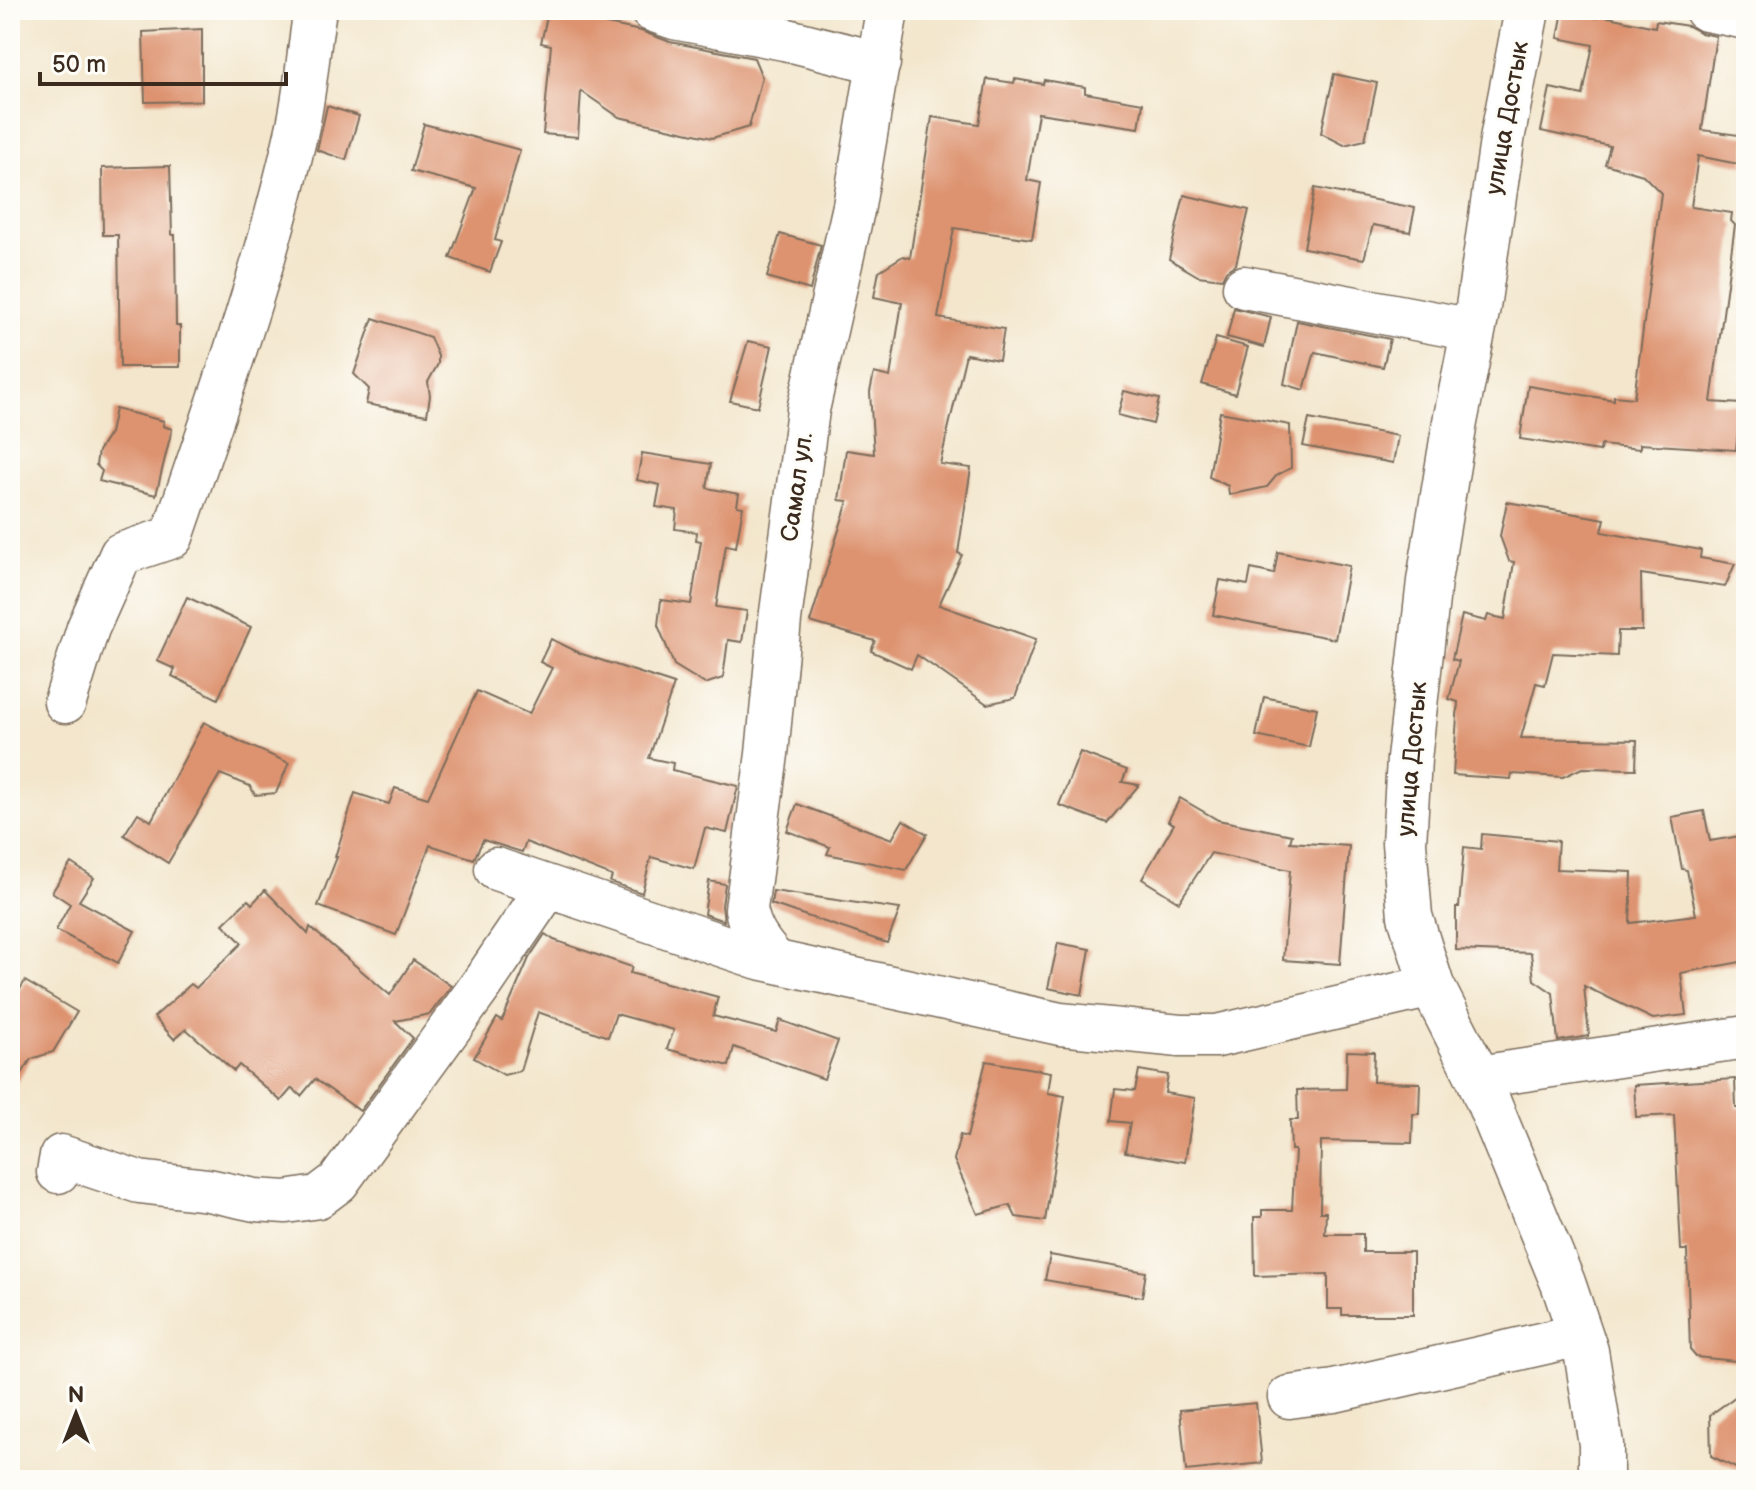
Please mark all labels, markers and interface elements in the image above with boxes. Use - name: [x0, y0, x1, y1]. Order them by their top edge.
- scale bar: [40, 36, 286, 86]
- street label: улица Достык: [1479, 39, 1535, 197]
- text: 50 m: [52, 50, 106, 79]
- street label: Самал ул.: [775, 431, 819, 543]
- street label: улица Достык: [1391, 680, 1433, 838]
- north arrow: [36, 1374, 116, 1454]
- text: N: [68, 1382, 84, 1409]

